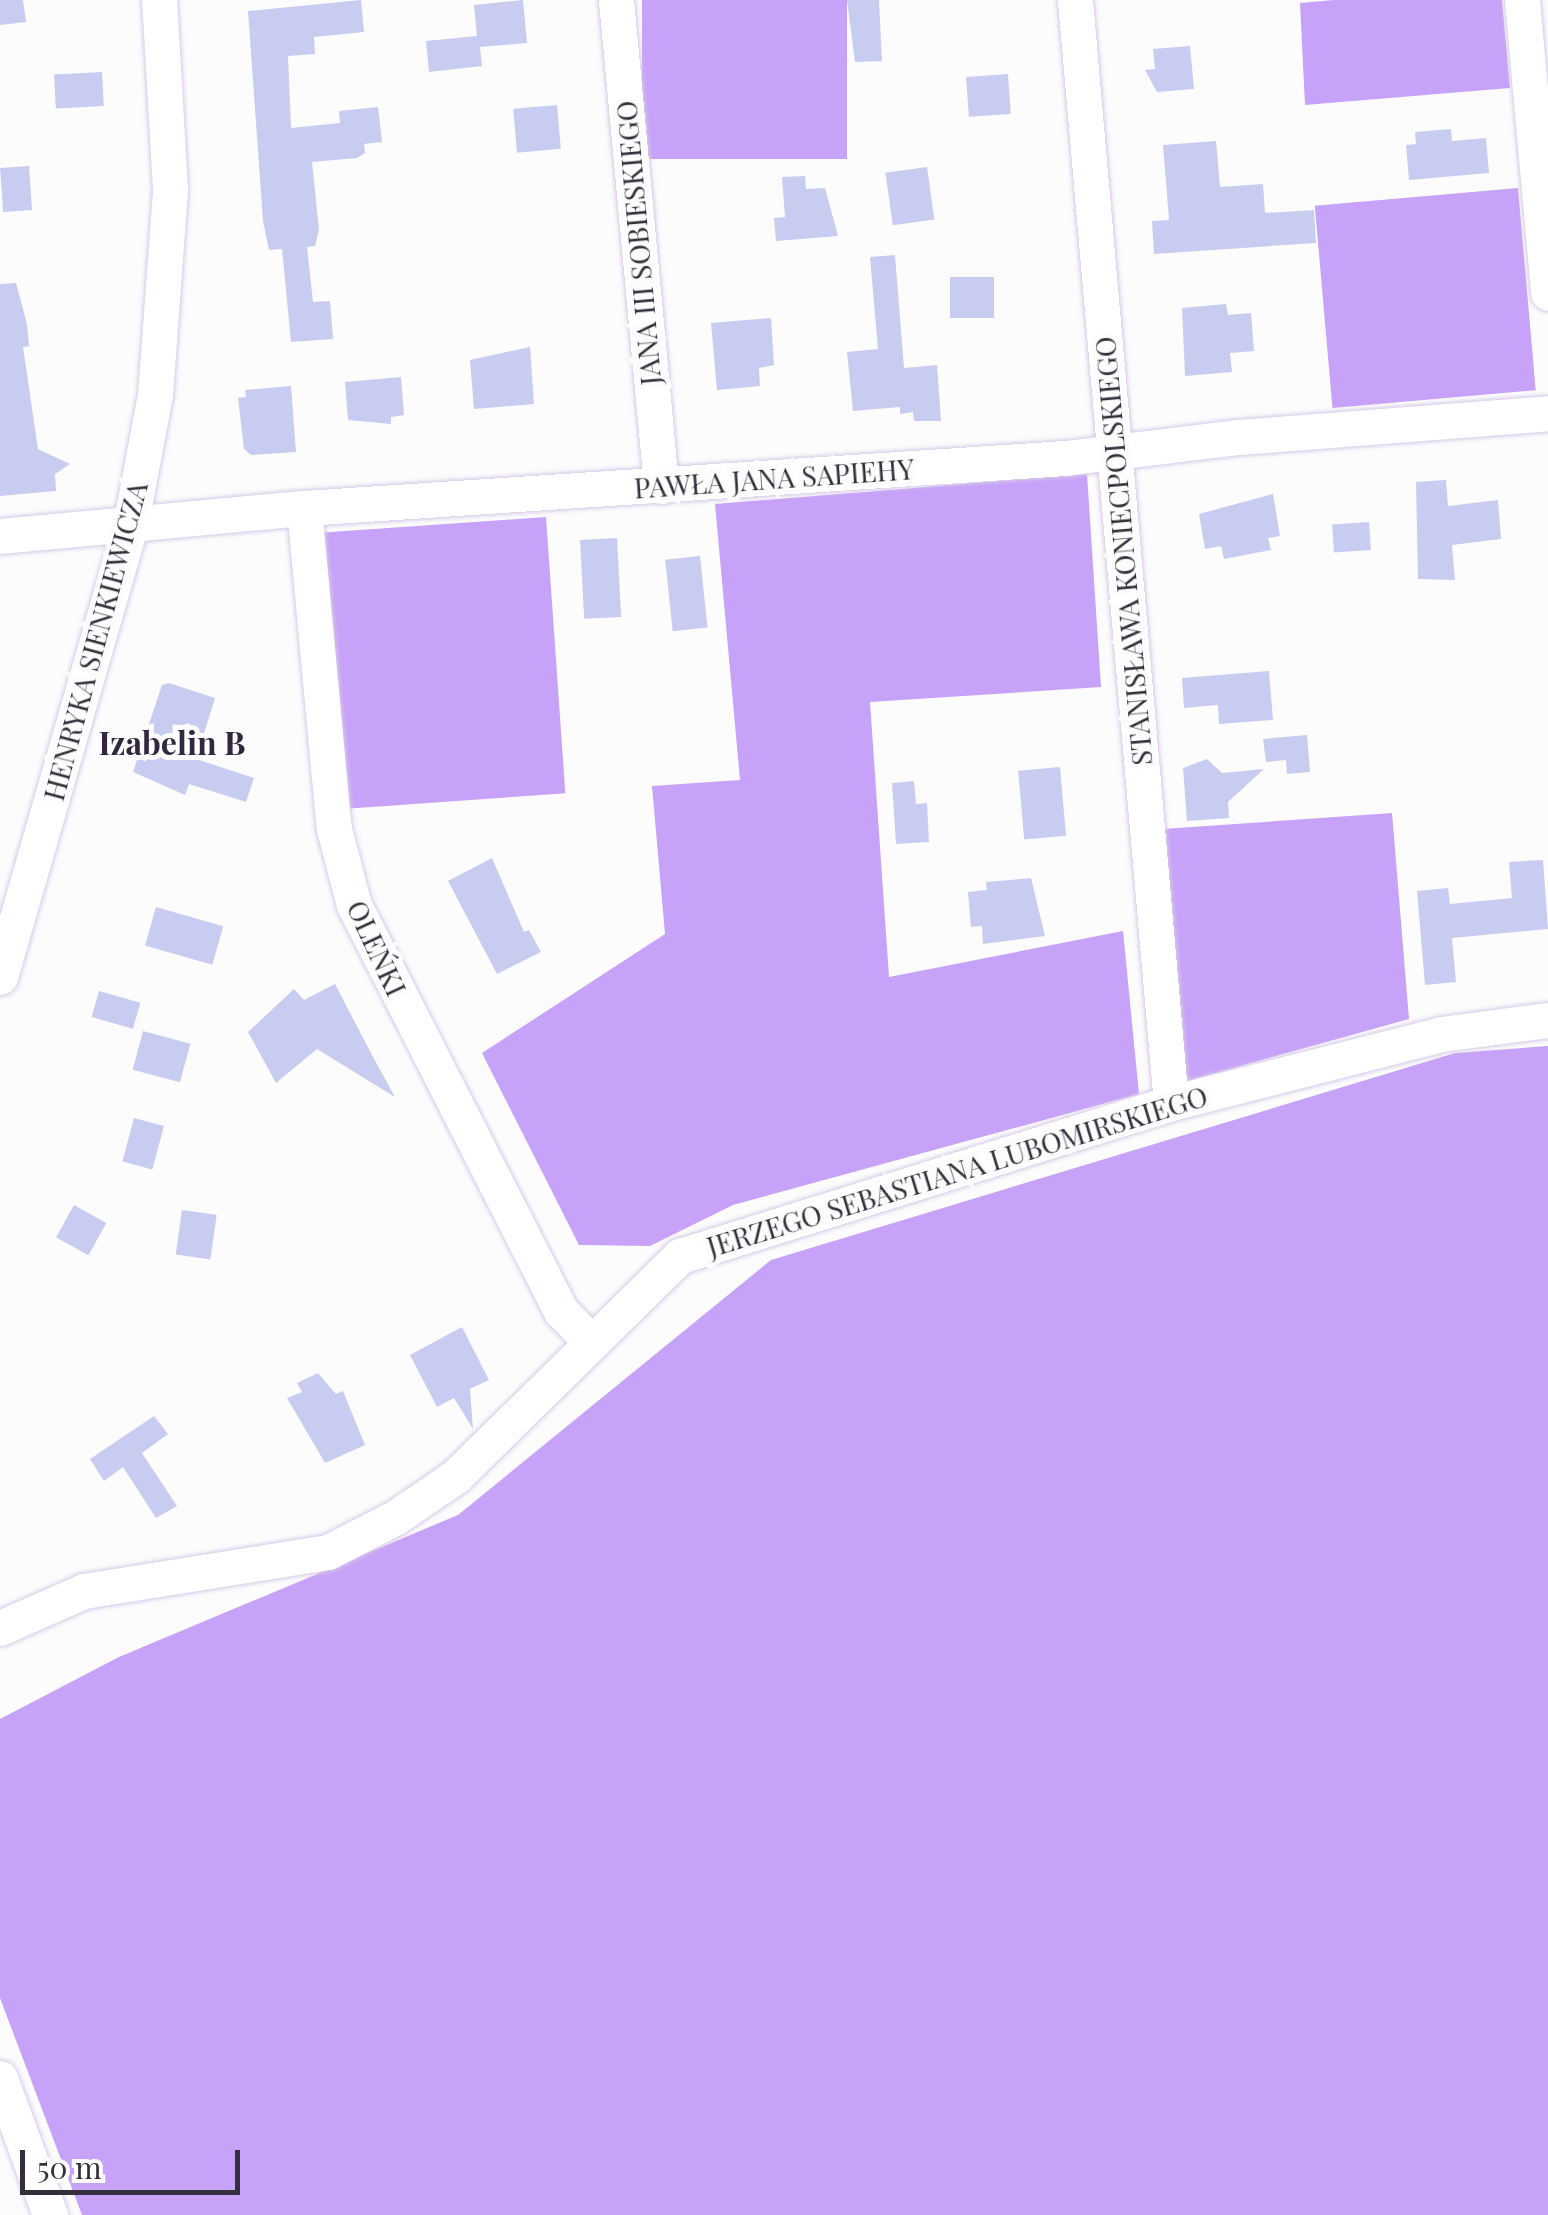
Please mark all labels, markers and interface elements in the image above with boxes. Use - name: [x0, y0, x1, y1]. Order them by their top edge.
- street label: JANA III SOBIESKIEGO: [609, 99, 667, 387]
- street label: STANISŁAWA KONIECPOLSKIEGO: [1088, 335, 1158, 767]
- street label: PAWŁA JANA SAPIEHY: [633, 451, 915, 505]
- street label: HENRYKA SIENKIEWICZA: [36, 478, 154, 804]
- district label: Izabelin B: [98, 723, 246, 761]
- street label: OLEŃKI: [340, 895, 414, 1001]
- street label: JERZEGO SEBASTIANA LUBOMIRSKIEGO: [703, 1079, 1211, 1263]
- scale bar: [25, 2130, 245, 2192]
- text: 50 m: [37, 2147, 102, 2187]

